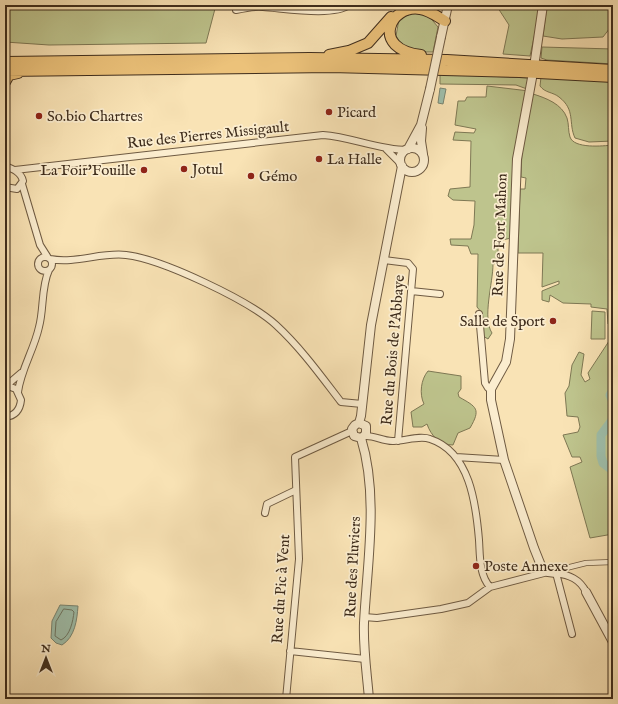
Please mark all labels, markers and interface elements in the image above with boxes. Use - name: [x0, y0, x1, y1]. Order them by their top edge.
- place label: Picard: [337, 103, 377, 122]
- place label: So.bio Chartres: [47, 107, 143, 126]
- marker: Picard: [324, 107, 334, 117]
- marker: So.bio Chartres: [34, 111, 44, 121]
- street label: Rue des Pierres Missigault: [126, 117, 290, 153]
- place label: La Halle: [327, 150, 382, 169]
- marker: La Halle: [314, 154, 324, 164]
- place label: Jotul: [190, 160, 224, 179]
- place label: La Foir'Fouille: [40, 161, 136, 180]
- marker: Jotul: [179, 164, 189, 174]
- marker: La Foir'Fouille: [139, 165, 149, 175]
- place label: Gémo: [259, 167, 297, 186]
- marker: Gémo: [246, 171, 256, 181]
- street label: Rue de Fort Mahon: [488, 173, 512, 297]
- street label: Rue du Bois de l'Abbaye: [377, 274, 409, 426]
- place label: Salle de Sport: [460, 312, 545, 331]
- marker: Salle de Sport: [548, 316, 558, 326]
- street label: Rue des Pluviers: [341, 516, 365, 618]
- street label: Rue du Pic à Vent: [268, 534, 294, 644]
- place label: Poste Annexe: [484, 557, 568, 576]
- marker: Poste Annexe: [471, 561, 481, 571]
- north arrow: [26, 638, 66, 678]
- text: N: [40, 642, 51, 656]

